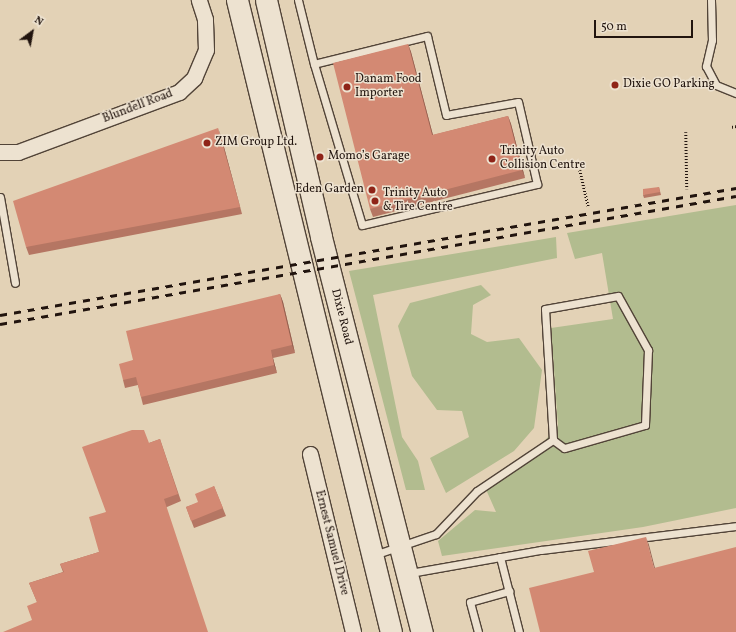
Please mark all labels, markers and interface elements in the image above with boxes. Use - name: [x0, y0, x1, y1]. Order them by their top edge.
- north arrow: [12, 12, 52, 52]
- scale bar: [596, 12, 695, 38]
- text: N: [31, 13, 46, 30]
- text: 50 m: [601, 19, 627, 35]
- place label: Danam Food Importer: [355, 73, 422, 101]
- place label: Dixie GO Parking: [623, 78, 715, 92]
- marker: Dixie GO Parking: [610, 80, 620, 90]
- marker: Danam Food Importer: [342, 82, 352, 92]
- street label: Blundell Road: [101, 87, 175, 127]
- place label: ZIM Group Ltd.: [215, 136, 297, 150]
- marker: ZIM Group Ltd.: [202, 138, 212, 148]
- place label: Trinity Auto Collision Centre: [500, 145, 585, 173]
- place label: Momo’s Garage: [328, 150, 410, 164]
- marker: Momo’s Garage: [315, 152, 325, 162]
- marker: Trinity Auto Collision Centre: [487, 154, 497, 164]
- place label: Eden Garden: [295, 183, 364, 197]
- marker: Eden Garden: [367, 185, 377, 195]
- place label: Trinity Auto & Tire Centre: [383, 187, 453, 215]
- marker: Trinity Auto & Tire Centre: [370, 196, 380, 206]
- street label: Dixie Road: [327, 287, 355, 347]
- street label: Ernest Samuel Drive: [311, 489, 351, 597]

